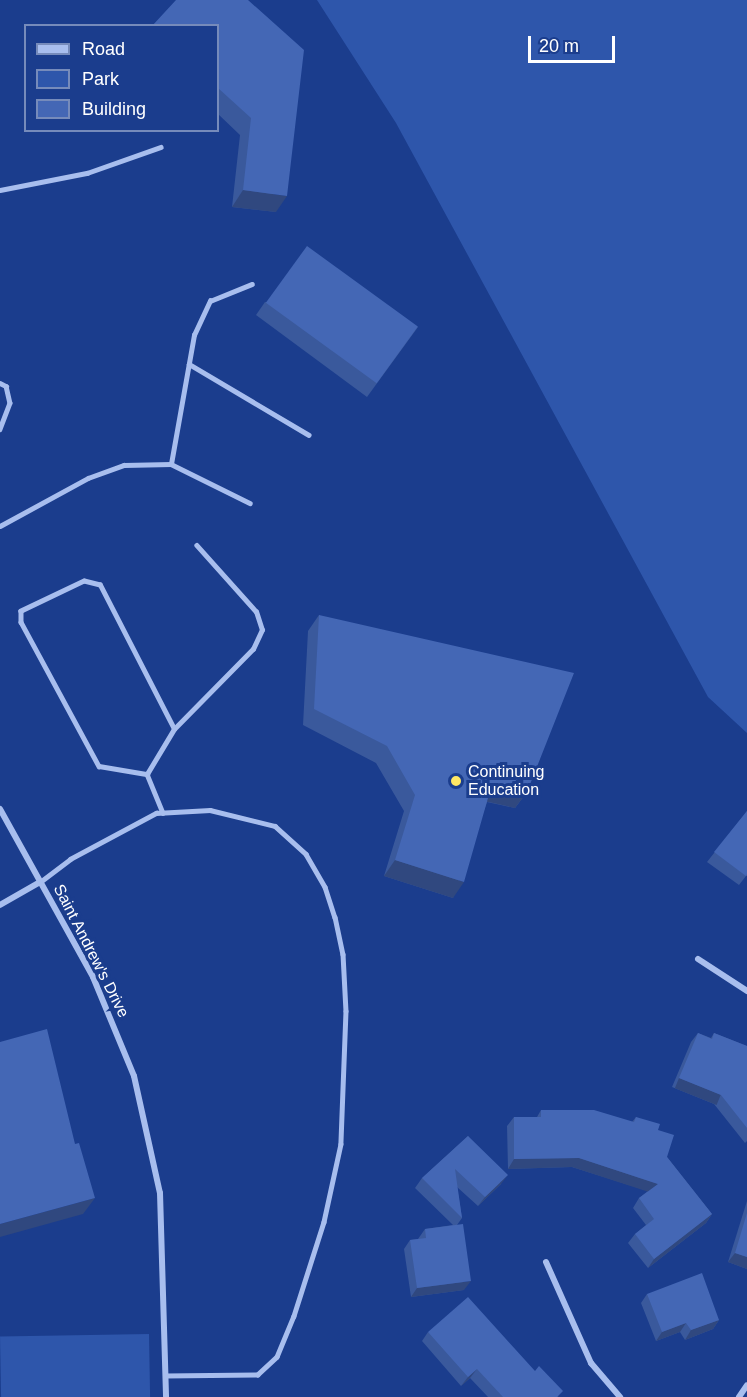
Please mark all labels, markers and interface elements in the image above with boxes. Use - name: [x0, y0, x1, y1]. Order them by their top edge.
- legend: [24, 24, 219, 132]
- scale bar: [531, 24, 618, 62]
- text: 20 m: [539, 36, 579, 56]
- text: Road: [82, 39, 125, 59]
- text: Park: [82, 69, 119, 89]
- text: Building: [82, 99, 146, 119]
- place label: Continuing Education: [468, 762, 544, 800]
- marker: Continuing Education: [449, 774, 463, 788]
- street label: Saint Andrew's Drive: [49, 881, 133, 1021]

